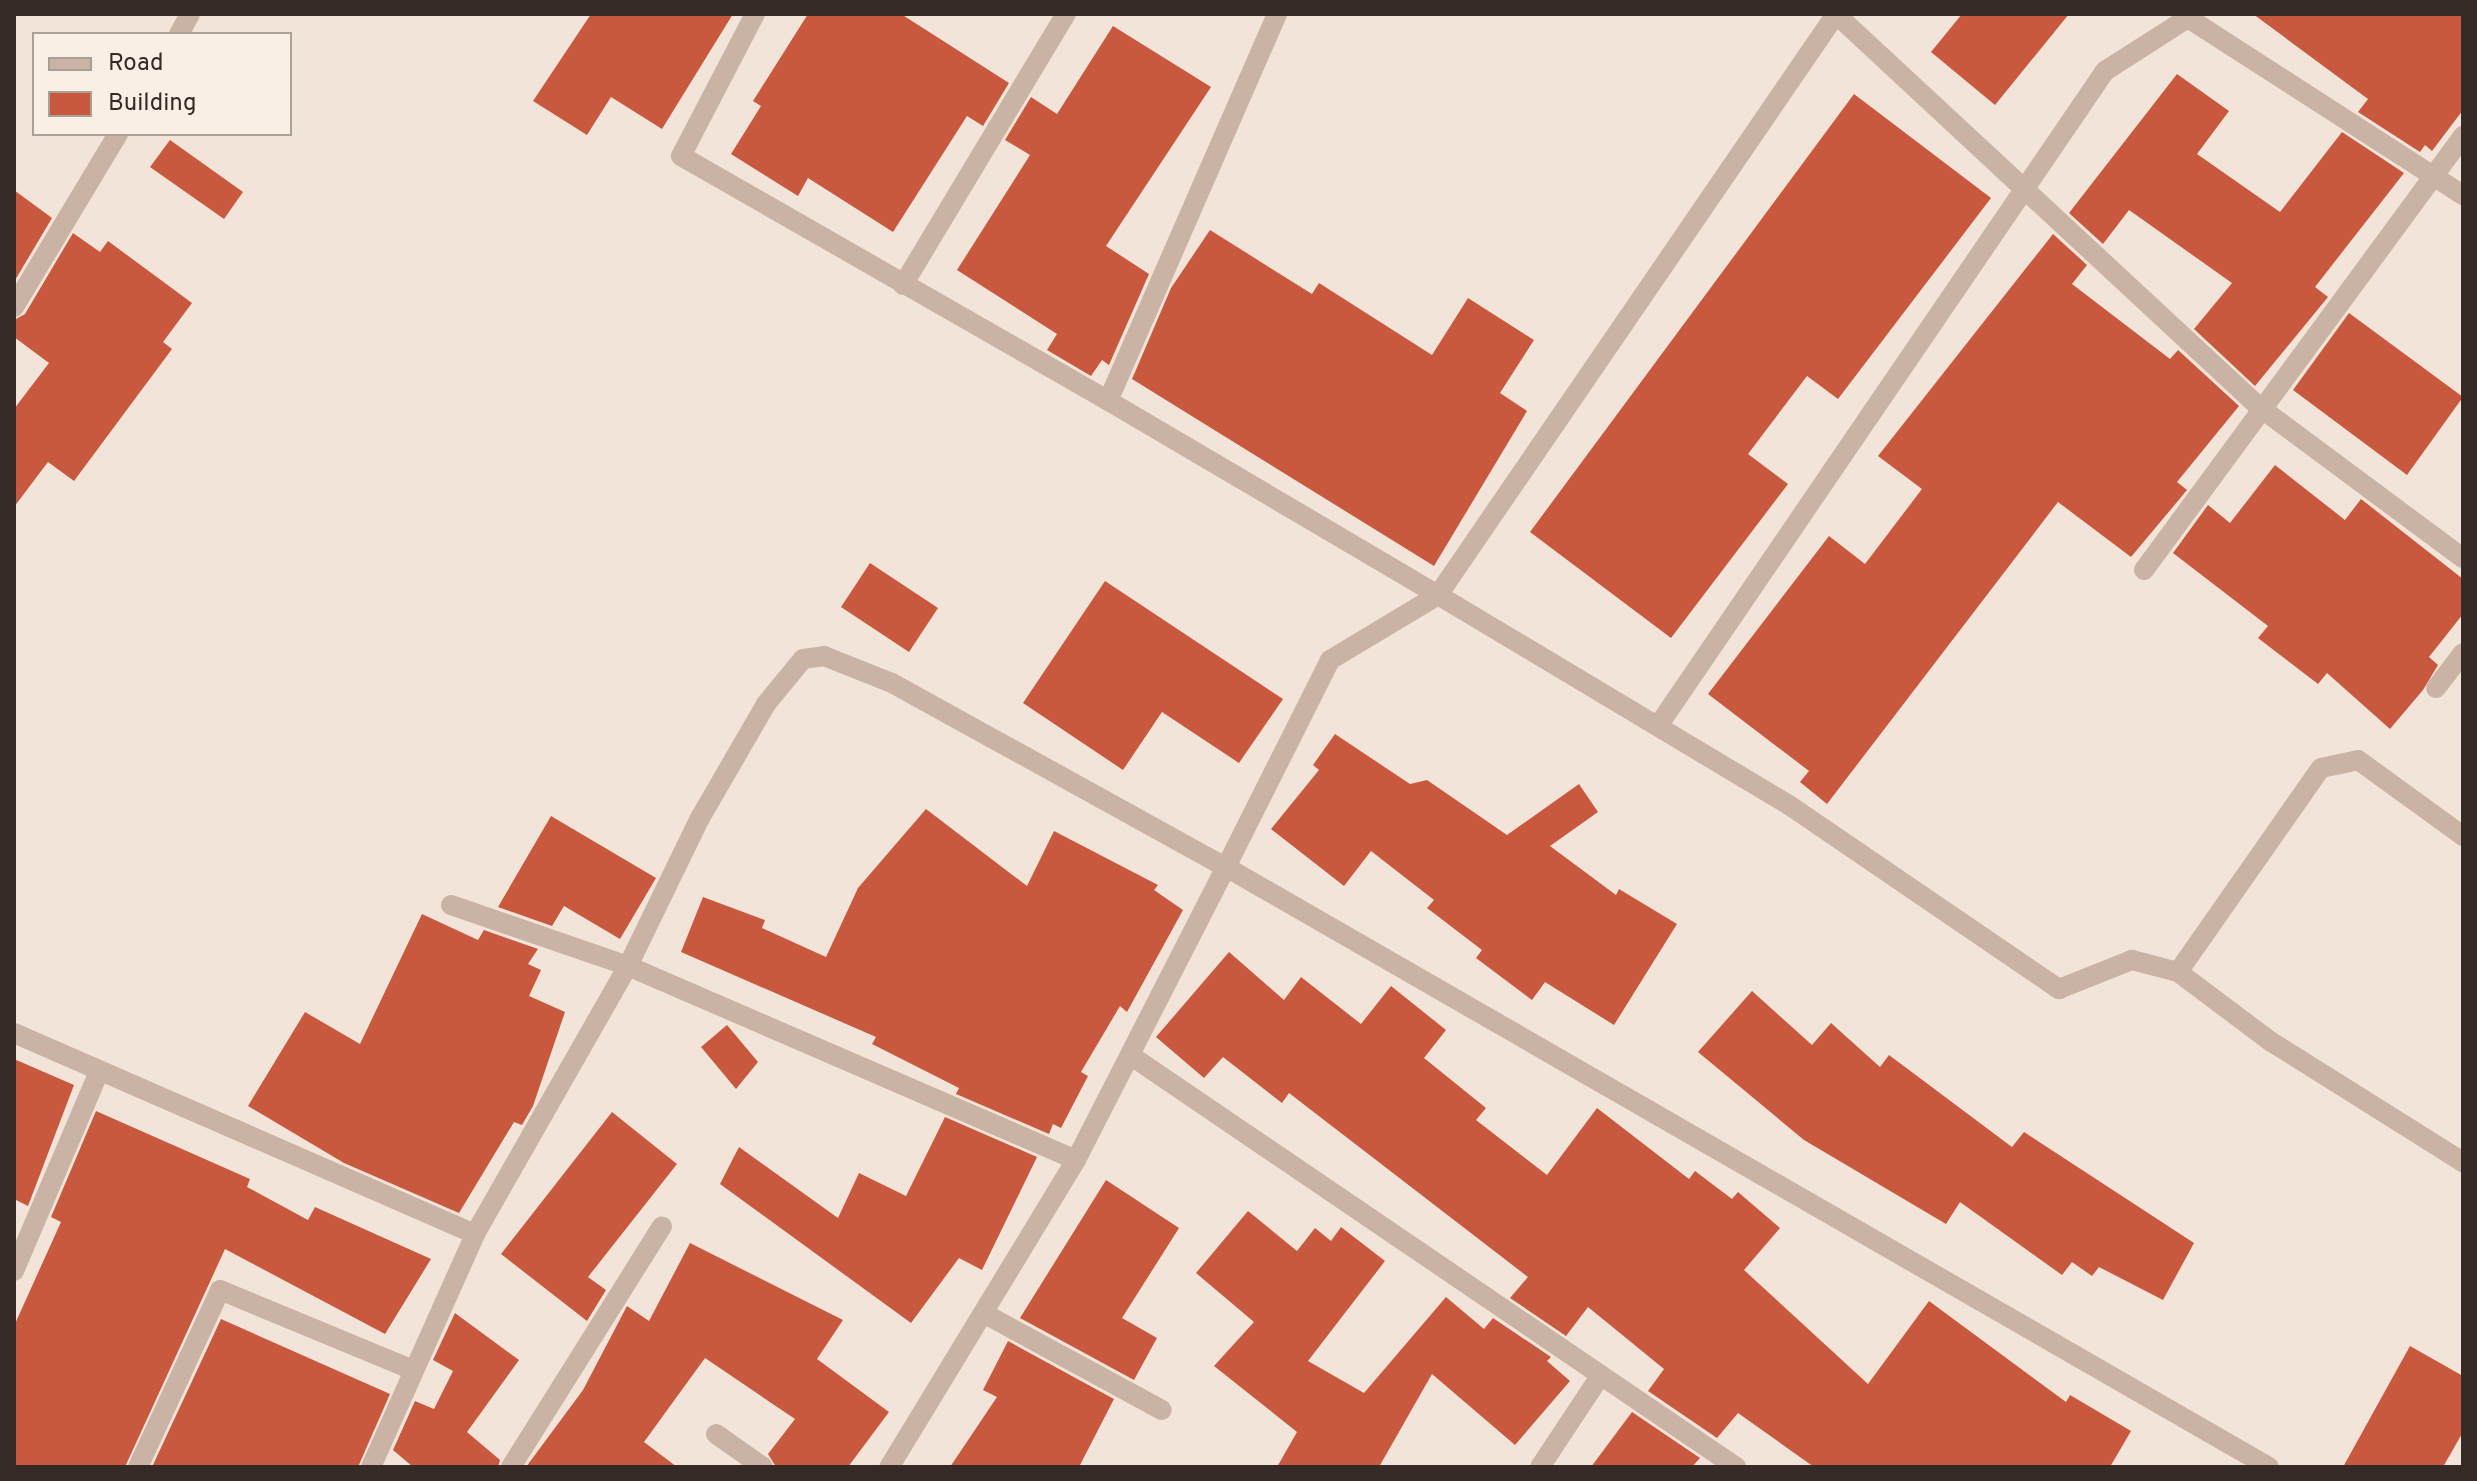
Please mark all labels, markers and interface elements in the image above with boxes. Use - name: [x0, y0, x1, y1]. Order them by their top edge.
- legend: [32, 32, 292, 136]
- text: Road: [108, 49, 164, 79]
- text: Building: [108, 89, 197, 119]

